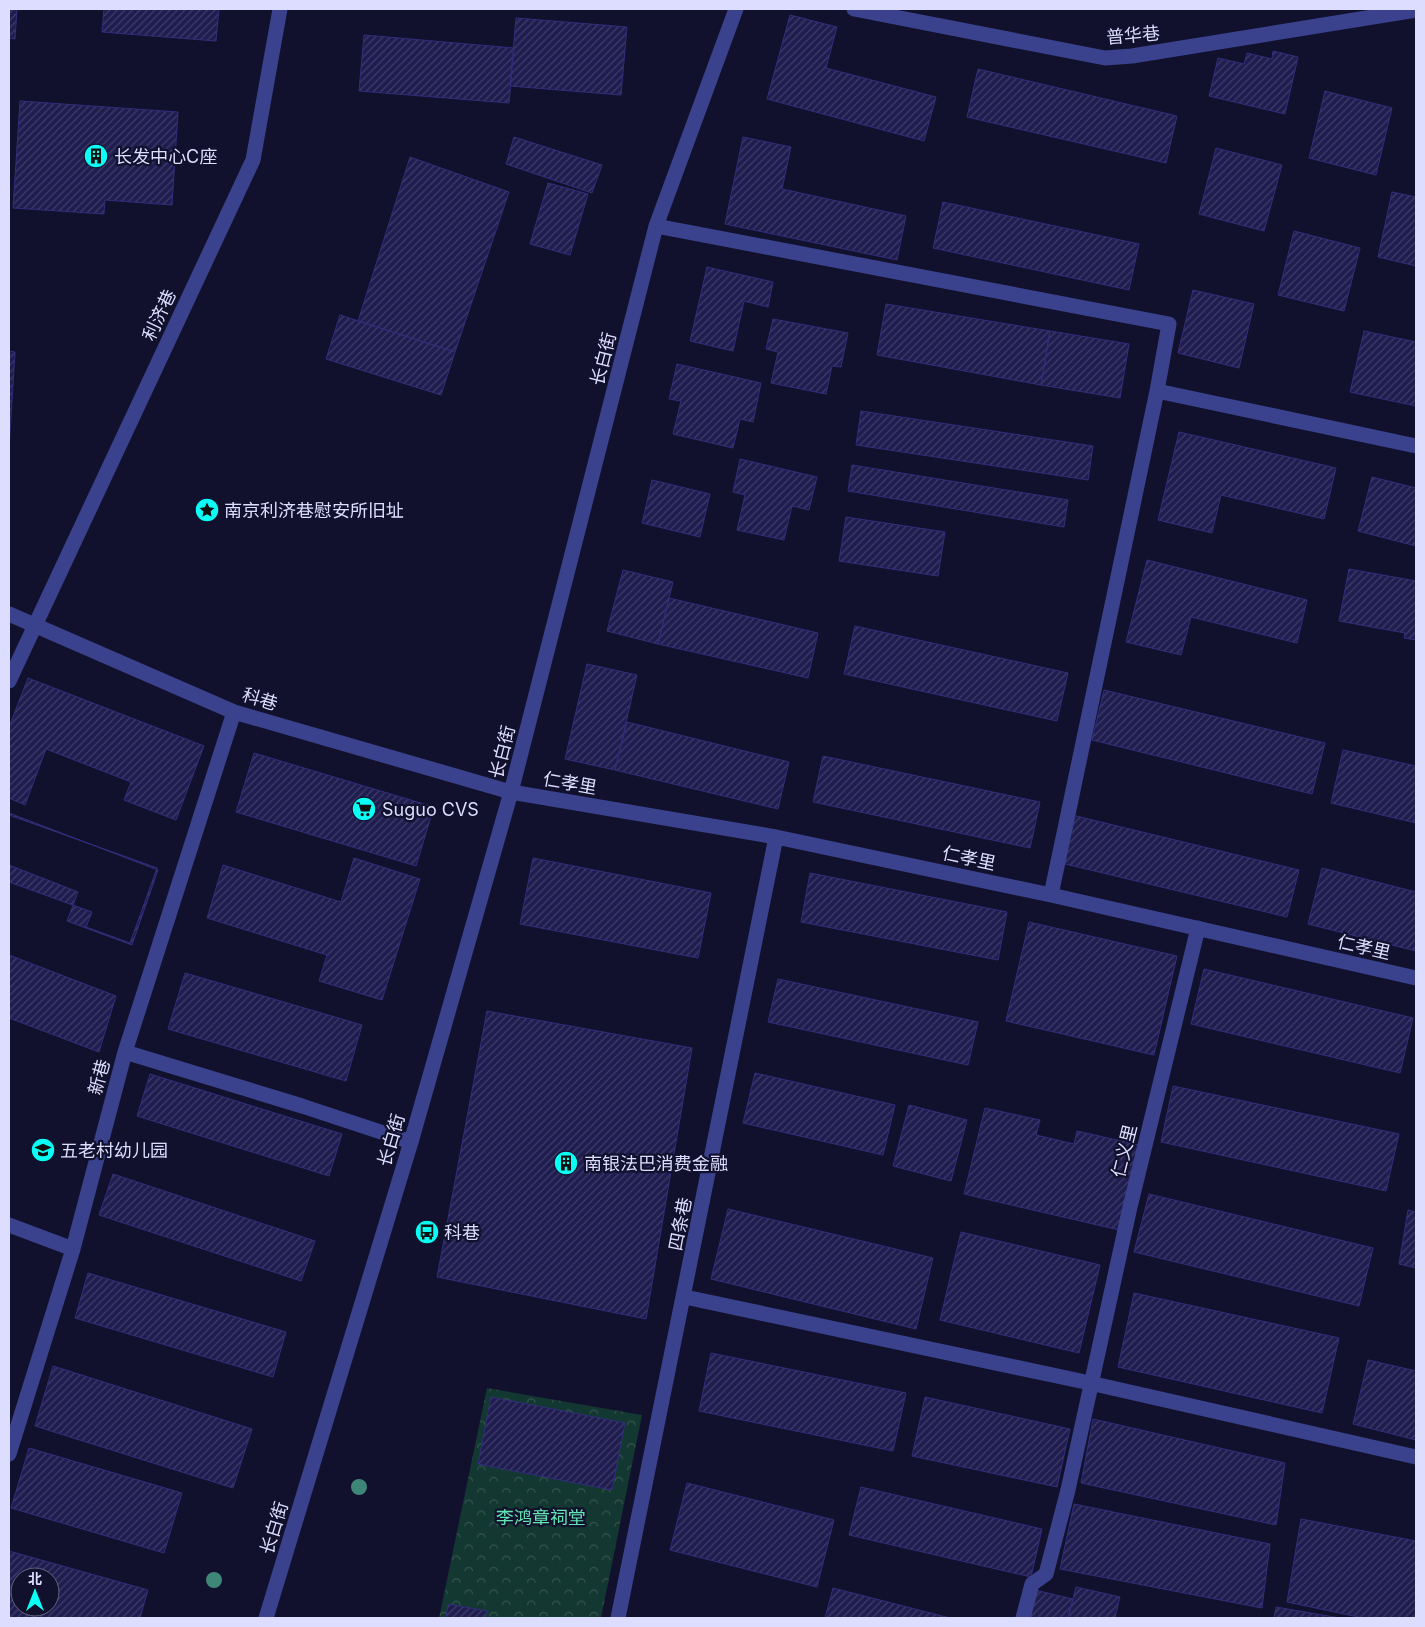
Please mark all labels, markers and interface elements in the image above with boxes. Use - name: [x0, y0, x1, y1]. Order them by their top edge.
- street label: 普华巷: [1105, 22, 1161, 48]
- building icon: 长发中心C座: [83, 143, 109, 169]
- place label: 长发中心C座: [114, 146, 217, 167]
- street label: 利济巷: [138, 286, 180, 344]
- street label: 长白街: [586, 330, 620, 388]
- place icon: 南京利济巷慰安所旧址: [194, 497, 220, 523]
- place label: 南京利济巷慰安所旧址: [224, 500, 404, 521]
- street label: 科巷: [240, 684, 280, 714]
- street label: 长白街: [485, 723, 519, 781]
- street label: 仁孝里: [542, 768, 598, 798]
- supermarket icon: Suguo CVS: [351, 796, 377, 822]
- place label: Suguo CVS: [382, 799, 479, 820]
- street label: 仁孝里: [940, 842, 998, 874]
- street label: 仁孝里: [1335, 931, 1393, 963]
- street label: 新巷: [84, 1057, 114, 1097]
- street label: 长白街: [373, 1111, 409, 1169]
- street label: 仁义里: [1107, 1122, 1141, 1180]
- school or university icon: 五老村幼儿园: [30, 1137, 56, 1163]
- place label: 五老村幼儿园: [60, 1140, 168, 1161]
- building icon: 南银法巴消费金融: [553, 1150, 579, 1176]
- place label: 南银法巴消费金融: [584, 1153, 728, 1174]
- street label: 四条巷: [665, 1195, 695, 1253]
- bus stop icon: 科巷: [414, 1219, 440, 1245]
- place label: 科巷: [444, 1222, 480, 1243]
- street label: 长白街: [256, 1499, 292, 1557]
- park label: 李鸿章祠堂: [496, 1507, 586, 1528]
- north arrow: [10, 1567, 60, 1617]
- text: 北: [28, 1570, 42, 1587]

